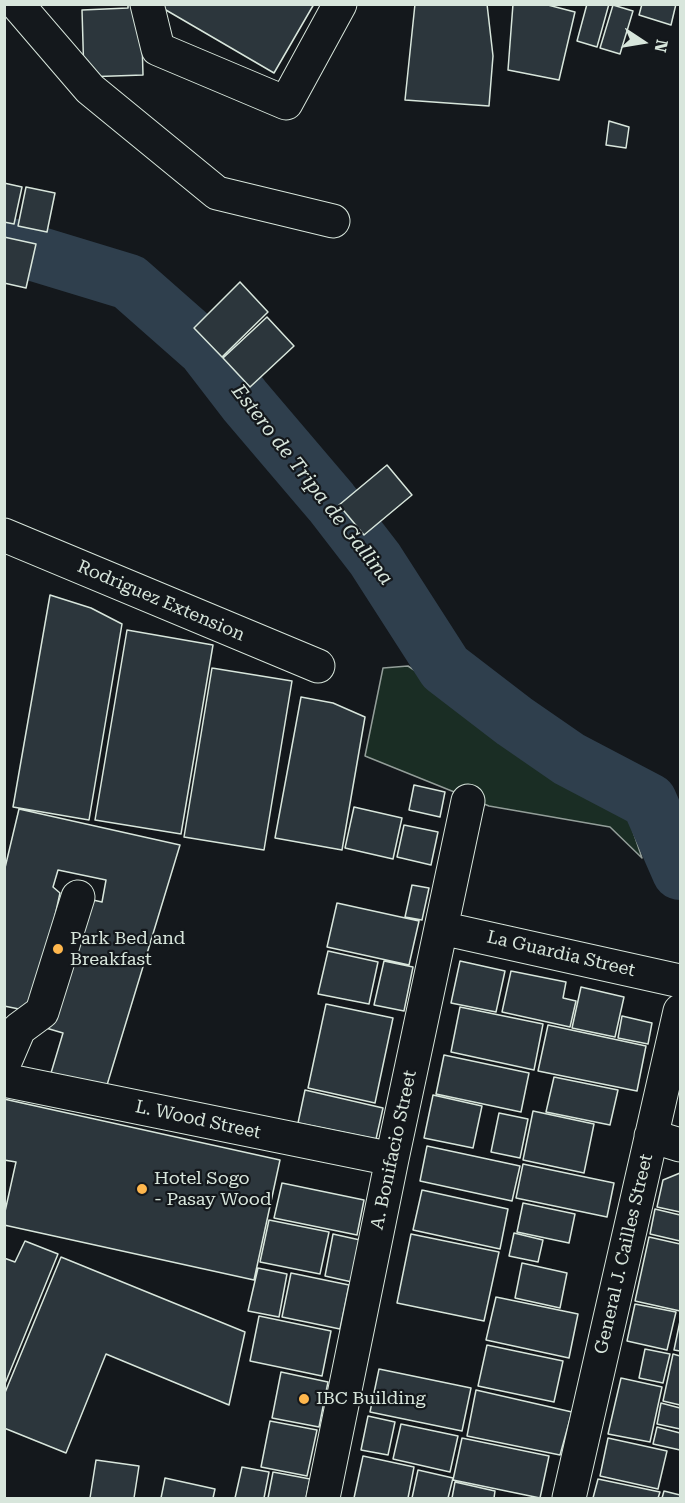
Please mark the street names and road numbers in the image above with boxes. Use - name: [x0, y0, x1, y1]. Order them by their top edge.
- street label: Rodriguez Extension: [74, 556, 248, 646]
- street label: La Guardia Street: [485, 926, 637, 982]
- street label: A. Bonifacio Street: [367, 1068, 421, 1232]
- street label: L. Wood Street: [133, 1096, 263, 1144]
- street label: General J. Cailles Street: [590, 1152, 658, 1356]

